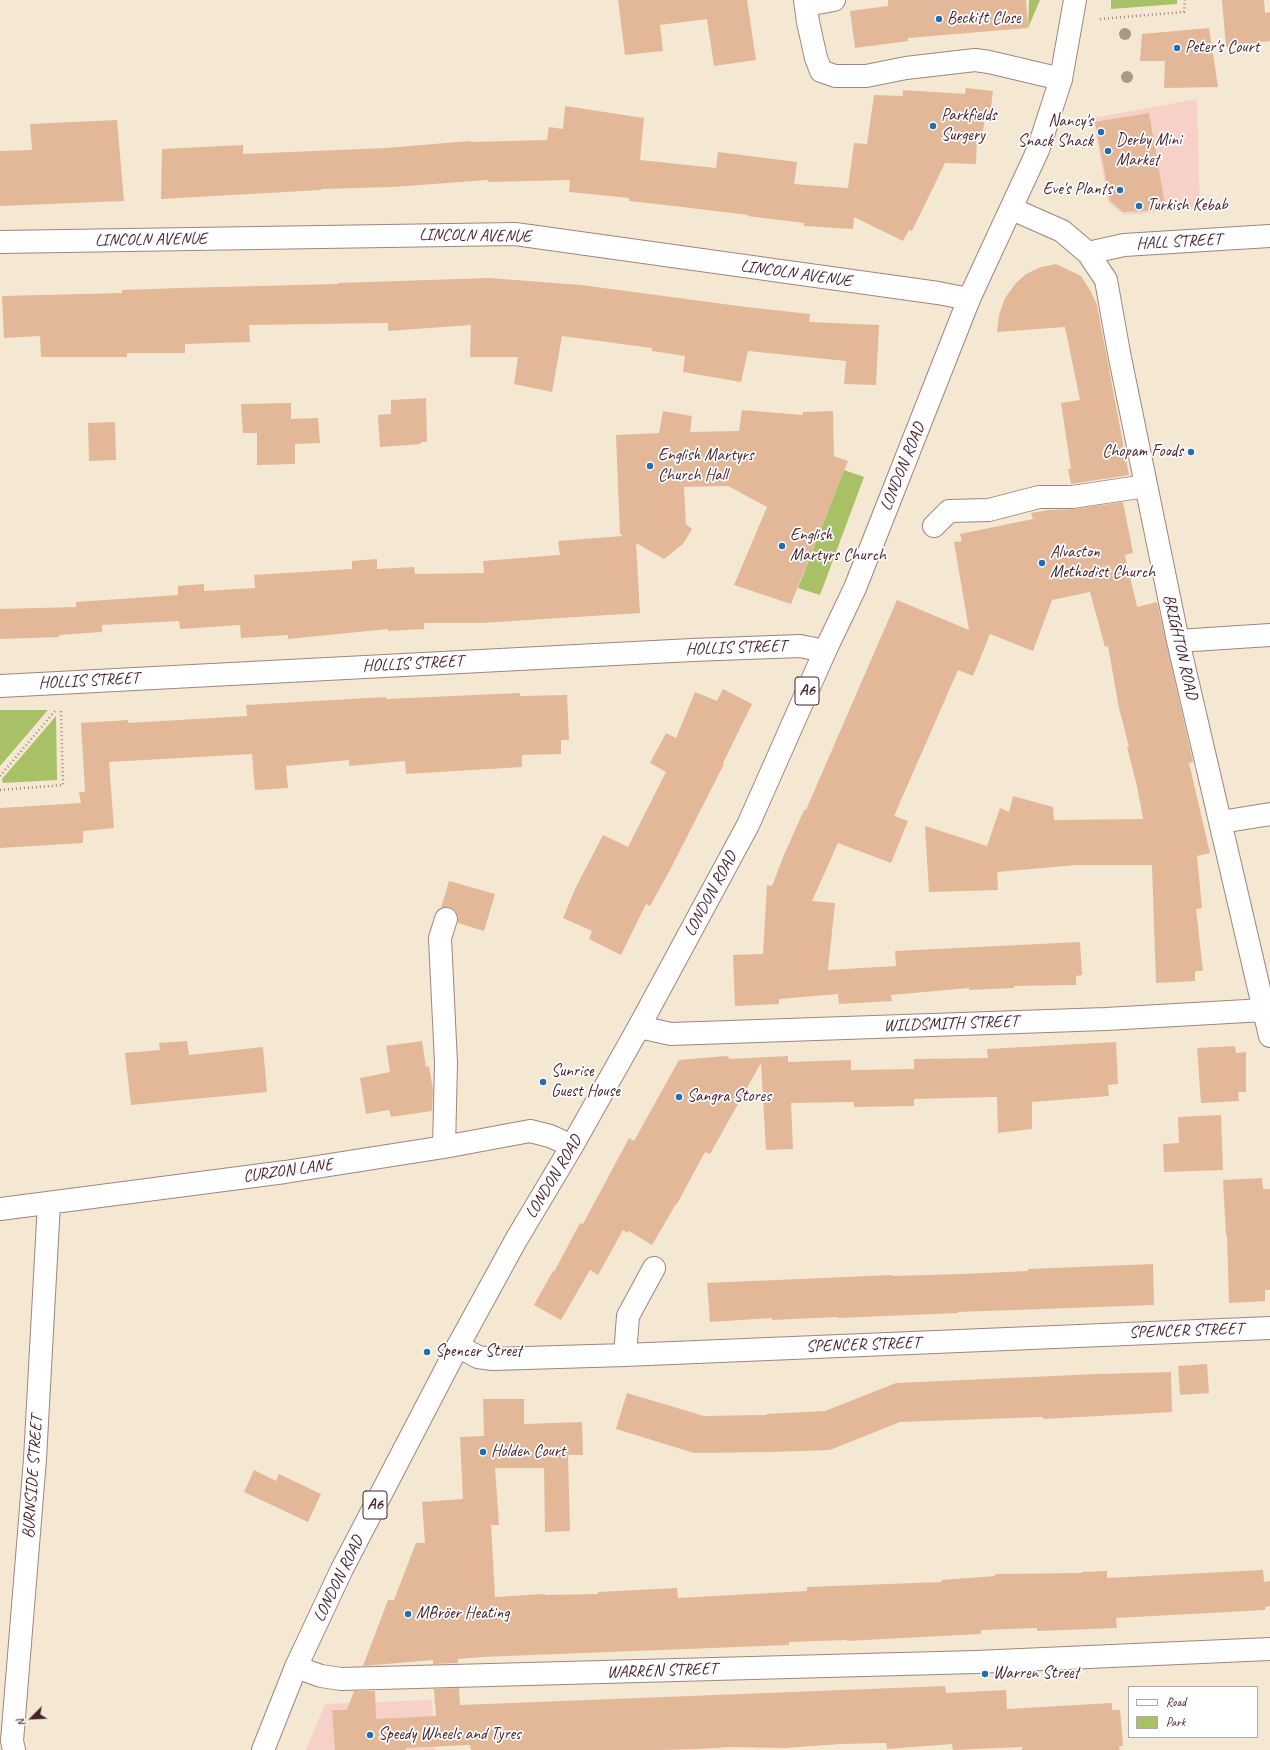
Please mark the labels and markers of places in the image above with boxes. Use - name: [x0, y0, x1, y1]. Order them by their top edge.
- place label: Beckitt Close: [947, 9, 1020, 29]
- marker: Beckitt Close: [934, 14, 944, 24]
- place label: Peter's Court: [1185, 38, 1259, 58]
- marker: Peter's Court: [1172, 43, 1182, 53]
- place label: Parkfields Surgery: [941, 106, 997, 146]
- place label: Nancy's Snack Shack: [1018, 112, 1093, 152]
- marker: Parkfields Surgery: [928, 121, 938, 131]
- marker: Nancy's Snack Shack: [1096, 127, 1106, 137]
- place label: Derby Mini Market: [1116, 131, 1181, 171]
- marker: Derby Mini Market: [1103, 146, 1113, 156]
- place label: Eve's Plants: [1043, 180, 1112, 200]
- marker: Eve's Plants: [1115, 185, 1125, 195]
- place label: Turkish Kebab: [1147, 196, 1228, 216]
- marker: Turkish Kebab: [1134, 201, 1144, 211]
- place label: Chopam Foods: [1102, 442, 1183, 462]
- place label: English Martyrs Church Hall: [658, 446, 753, 486]
- marker: Chopam Foods: [1186, 447, 1196, 457]
- marker: English Martyrs Church Hall: [645, 461, 655, 471]
- place label: English Martyrs Church: [790, 526, 886, 566]
- marker: English Martyrs Church: [777, 541, 787, 551]
- place label: Alvaston Methodist Church: [1050, 543, 1155, 583]
- marker: Alvaston Methodist Church: [1037, 558, 1047, 568]
- place label: Sunrise Guest House: [551, 1062, 620, 1102]
- marker: Sunrise Guest House: [538, 1077, 548, 1087]
- place label: Sangra Stores: [687, 1087, 771, 1107]
- marker: Sangra Stores: [674, 1092, 684, 1102]
- place label: Spencer Street: [435, 1342, 522, 1362]
- marker: Spencer Street: [422, 1347, 432, 1357]
- place label: Holden Court: [491, 1442, 565, 1462]
- marker: Holden Court: [478, 1447, 488, 1457]
- place label: MBröer Heating: [416, 1604, 509, 1624]
- marker: MBröer Heating: [403, 1609, 413, 1619]
- place label: Warren Street: [993, 1664, 1079, 1684]
- marker: Warren Street: [980, 1669, 990, 1679]
- place label: Speedy Wheels and Tyres: [378, 1725, 521, 1745]
- marker: Speedy Wheels and Tyres: [365, 1730, 375, 1740]

